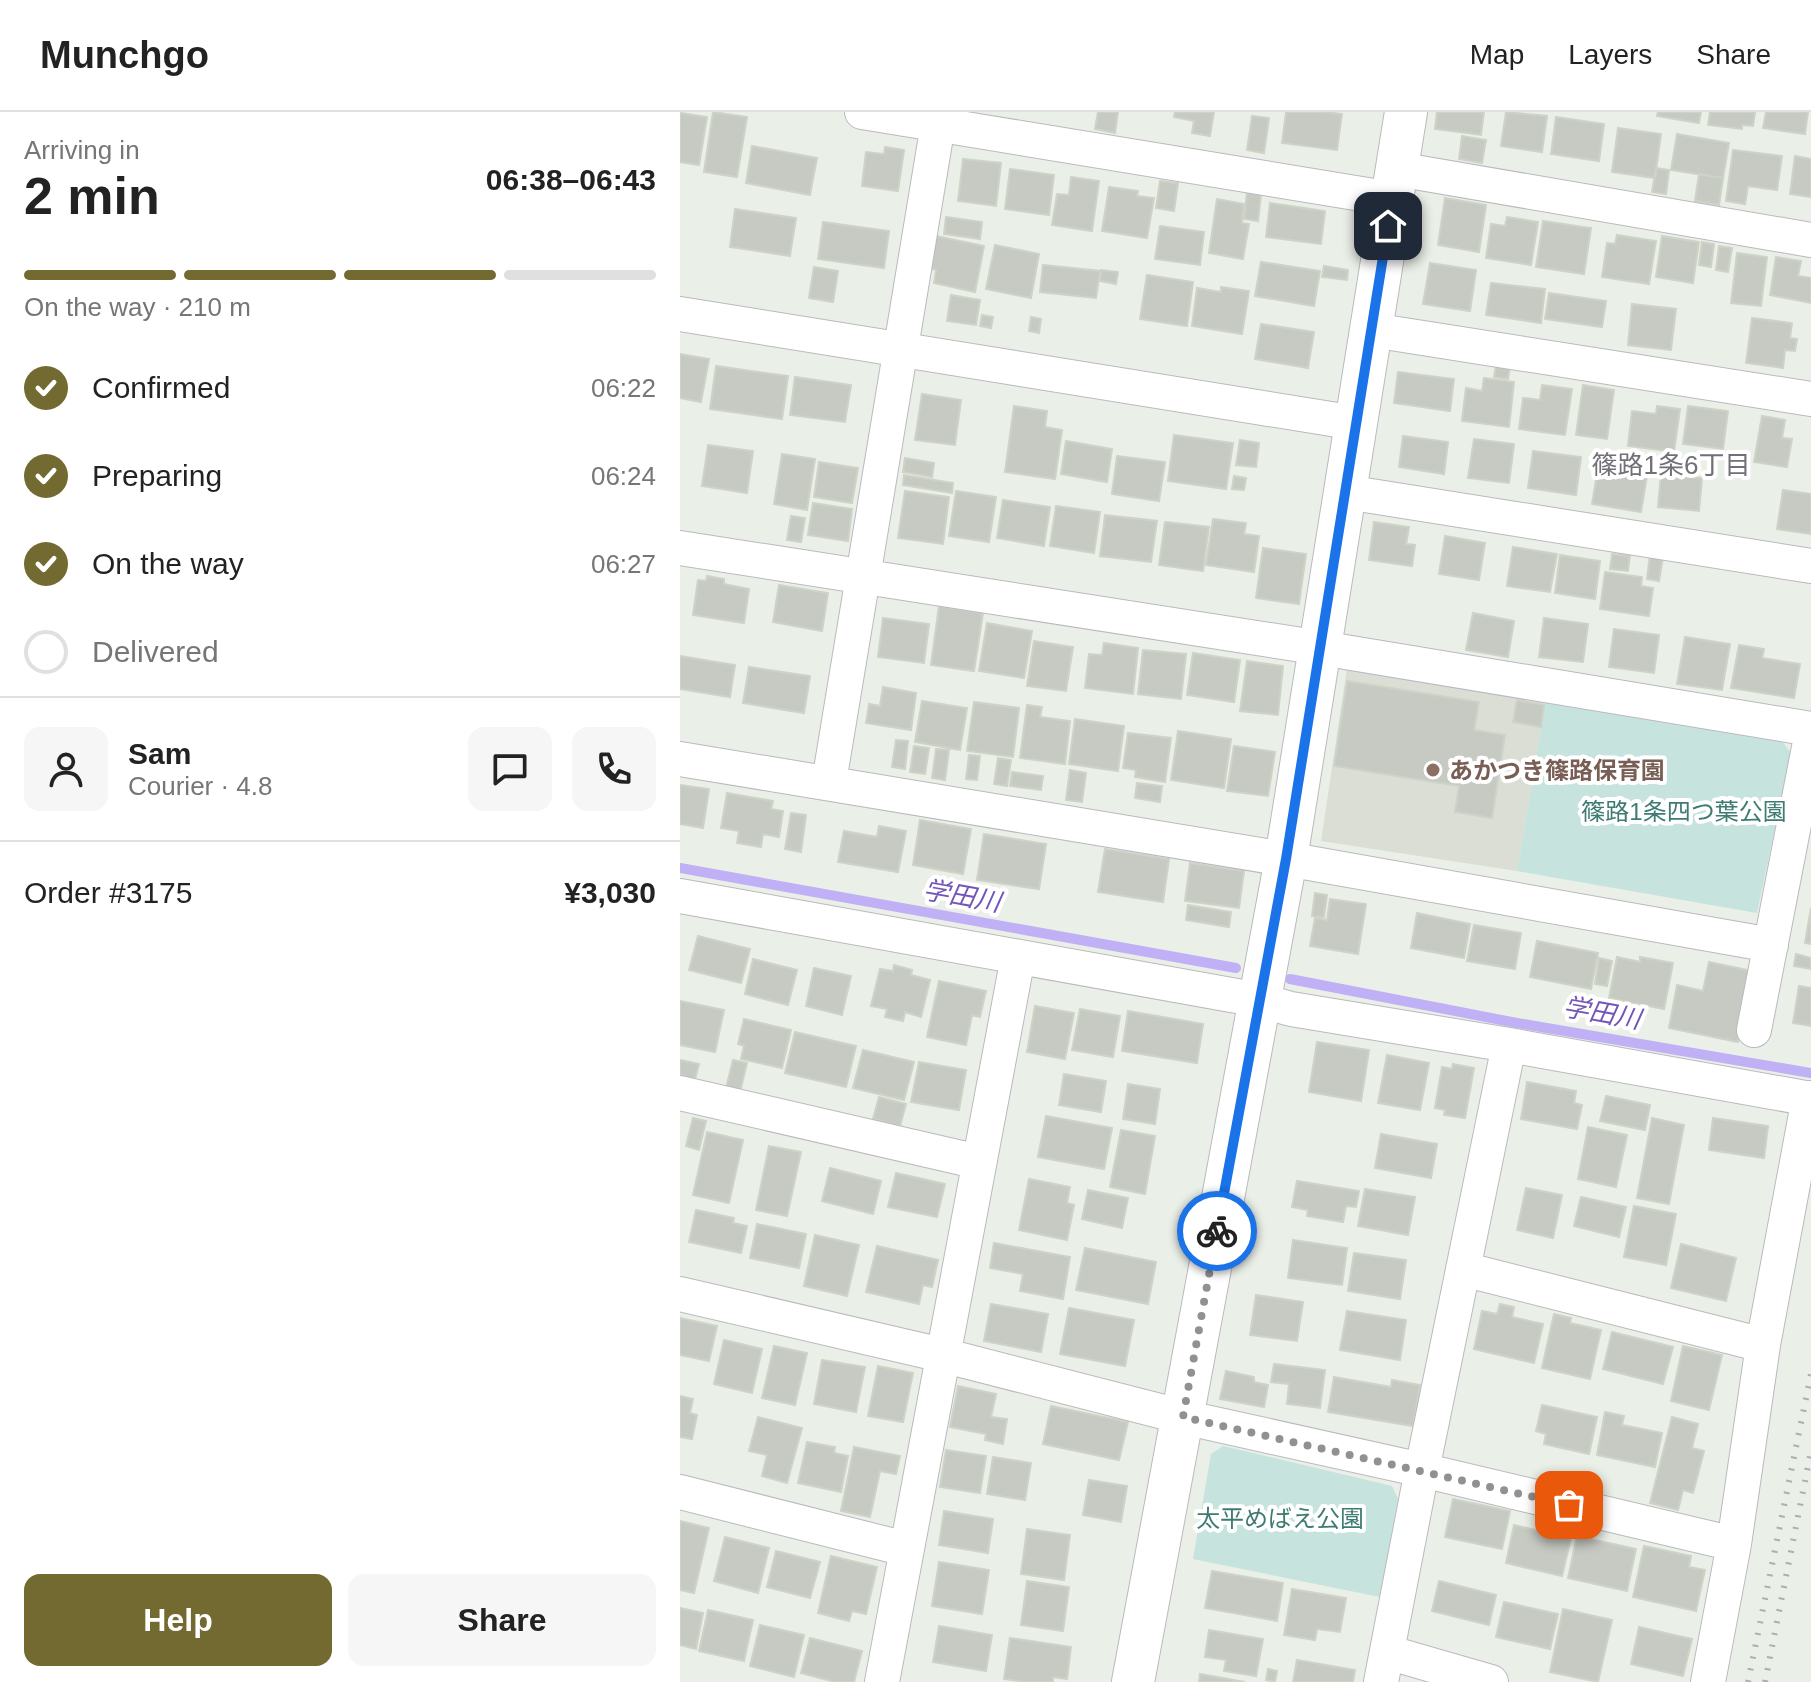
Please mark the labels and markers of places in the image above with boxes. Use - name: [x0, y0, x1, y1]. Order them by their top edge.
- pin: [1354, 192, 1422, 260]
- place label: あかつき篠路保育園: [1449, 757, 1665, 784]
- marker: あかつき篠路保育園: [1424, 761, 1442, 779]
- pin: [1535, 1471, 1603, 1539]

